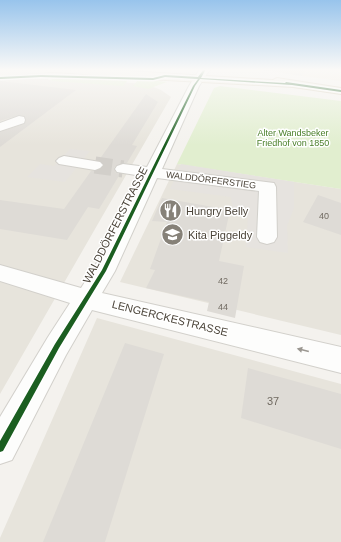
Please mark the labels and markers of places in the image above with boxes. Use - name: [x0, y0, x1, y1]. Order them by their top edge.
- restaurant icon: Hungry Belly: [157, 198, 183, 224]
- place label: Hungry Belly: [186, 205, 249, 217]
- school or university icon: Kita Piggeldy: [160, 222, 186, 248]
- place label: Kita Piggeldy: [188, 229, 253, 241]

